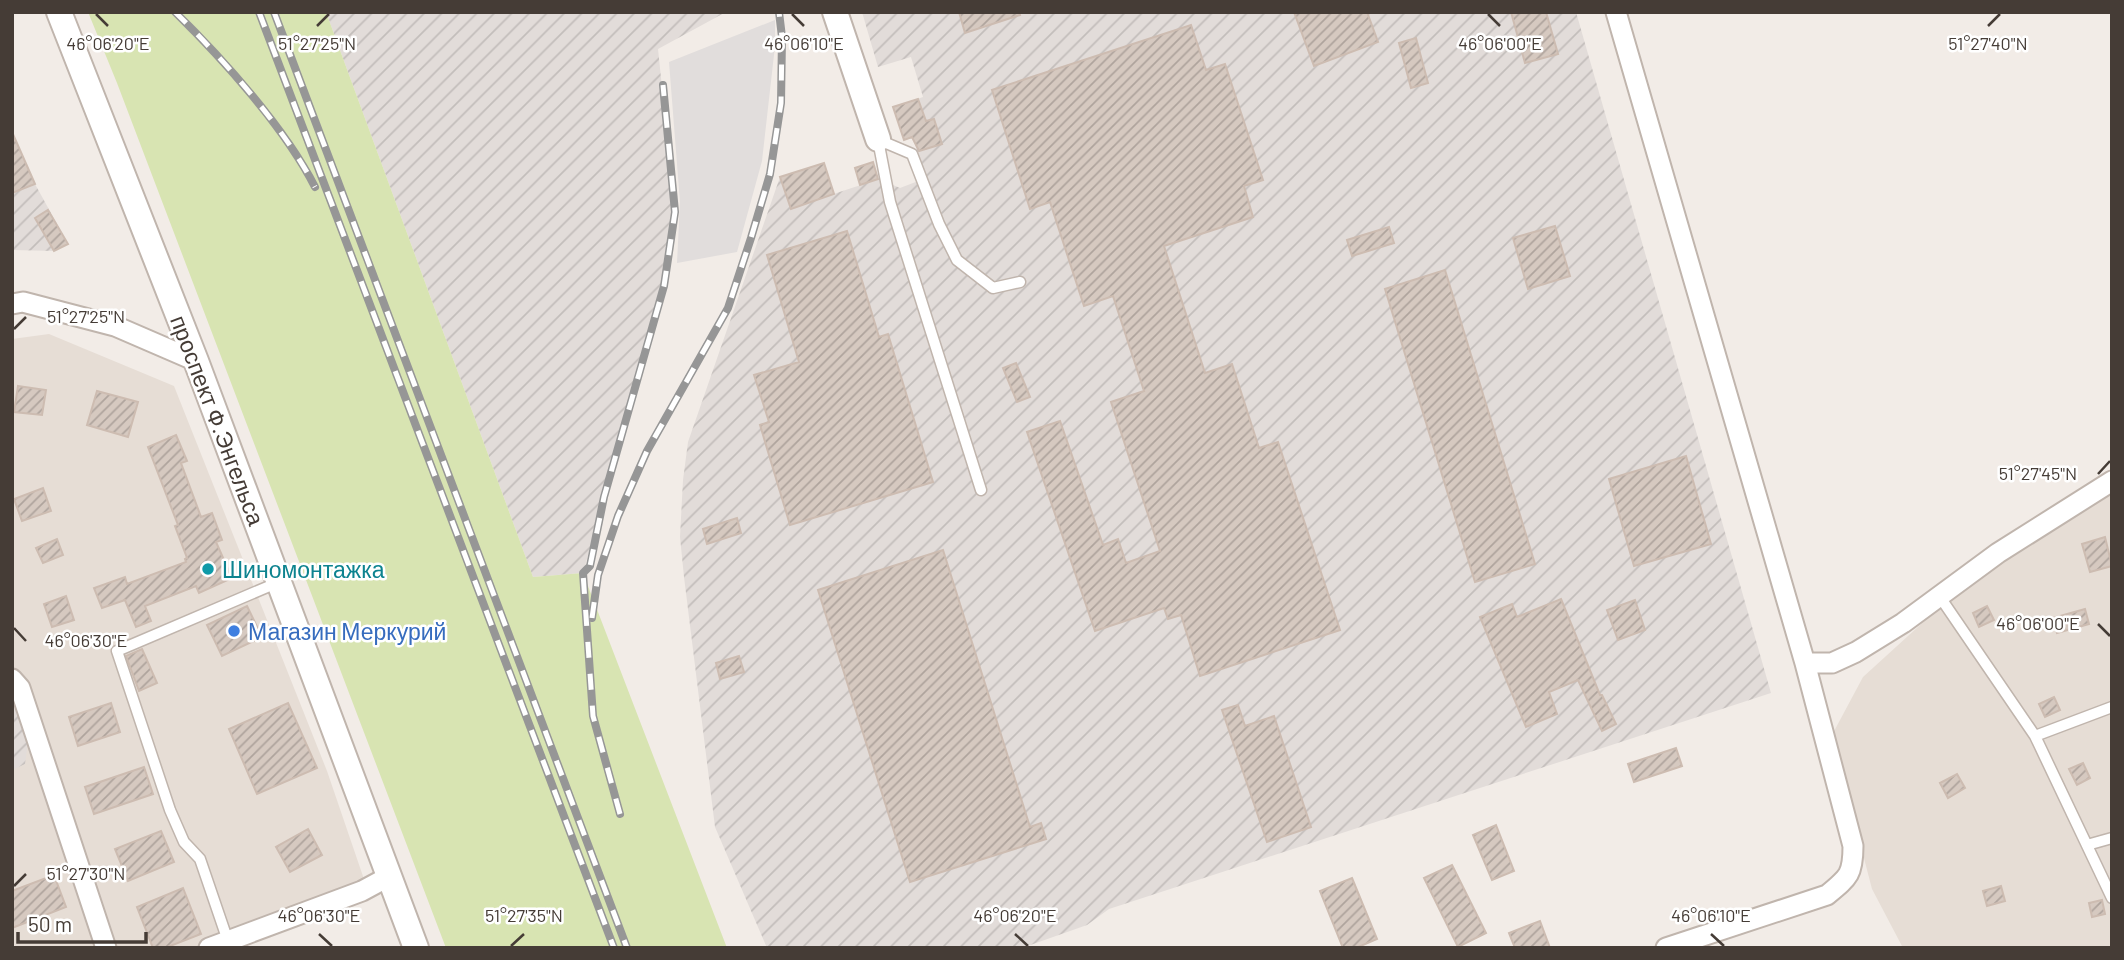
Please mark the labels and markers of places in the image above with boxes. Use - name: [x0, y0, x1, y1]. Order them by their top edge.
- place label: Шиномонтажка: [222, 555, 385, 583]
- marker: Шиномонтажка: [200, 561, 216, 577]
- place label: Магазин Меркурий: [248, 617, 446, 645]
- marker: Магазин Меркурий: [226, 623, 242, 639]

